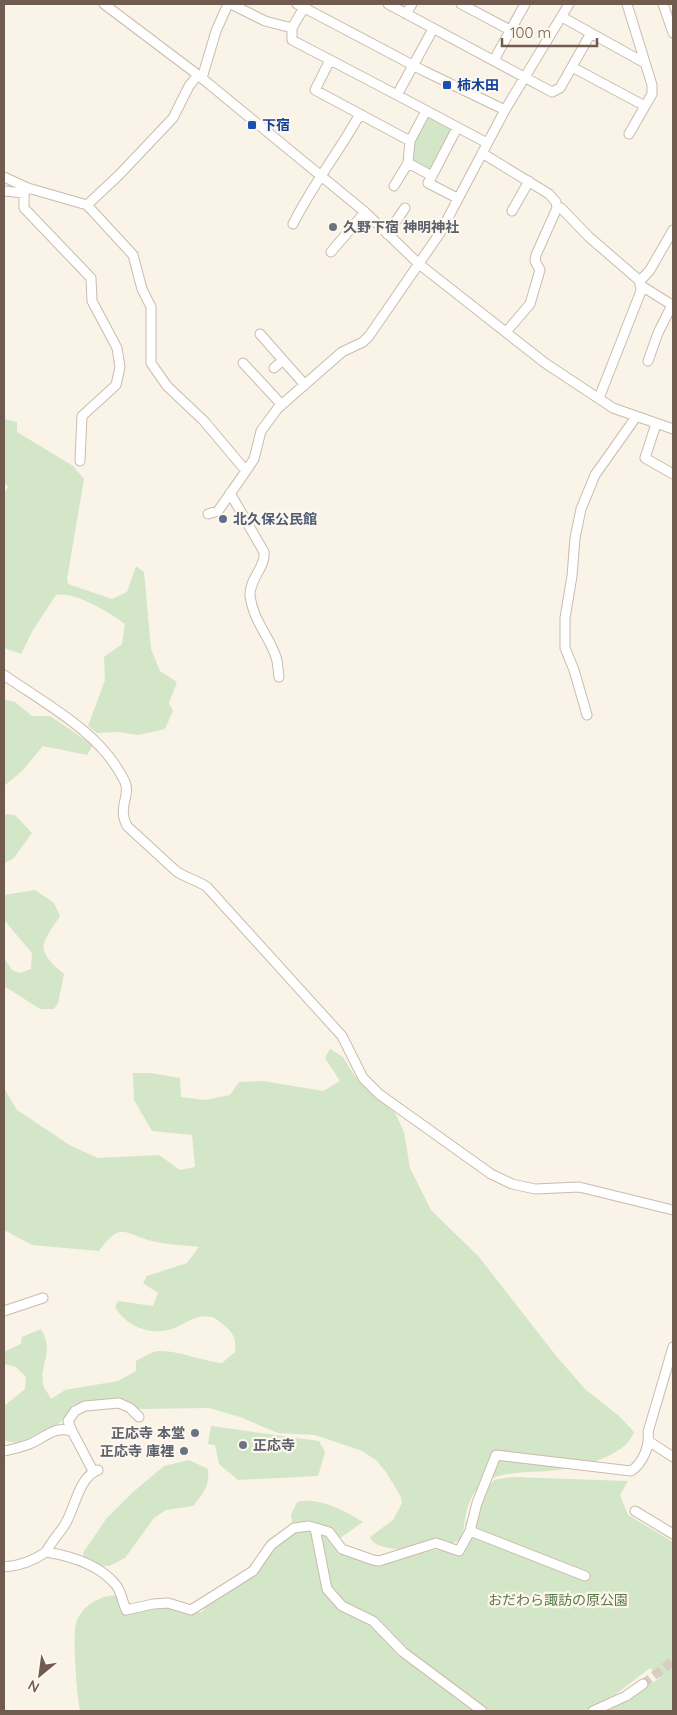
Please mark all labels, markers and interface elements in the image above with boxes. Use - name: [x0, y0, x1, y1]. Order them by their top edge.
- scale bar: [502, 15, 597, 47]
- text: 100 m: [510, 23, 551, 42]
- place label: 柿木田: [457, 76, 499, 94]
- marker: 柿木田: [441, 79, 453, 91]
- place label: 下宿: [262, 116, 290, 134]
- marker: 下宿: [246, 119, 258, 131]
- place label: 久野下宿 神明神社: [343, 218, 459, 236]
- marker: 久野下宿 神明神社: [327, 221, 339, 233]
- place label: 北久保公民館: [233, 510, 317, 528]
- marker: 北久保公民館: [217, 513, 229, 525]
- place label: 正応寺 本堂: [111, 1424, 185, 1442]
- marker: 正応寺 本堂: [189, 1427, 201, 1439]
- place label: 正応寺: [253, 1436, 295, 1454]
- marker: 正応寺: [237, 1439, 249, 1451]
- place label: 正応寺 庫裡: [100, 1442, 174, 1460]
- marker: 正応寺 庫裡: [178, 1445, 190, 1457]
- park label: おだわら諏訪の原公園: [488, 1591, 628, 1609]
- north arrow: [15, 1650, 65, 1700]
- text: N: [25, 1676, 43, 1697]

